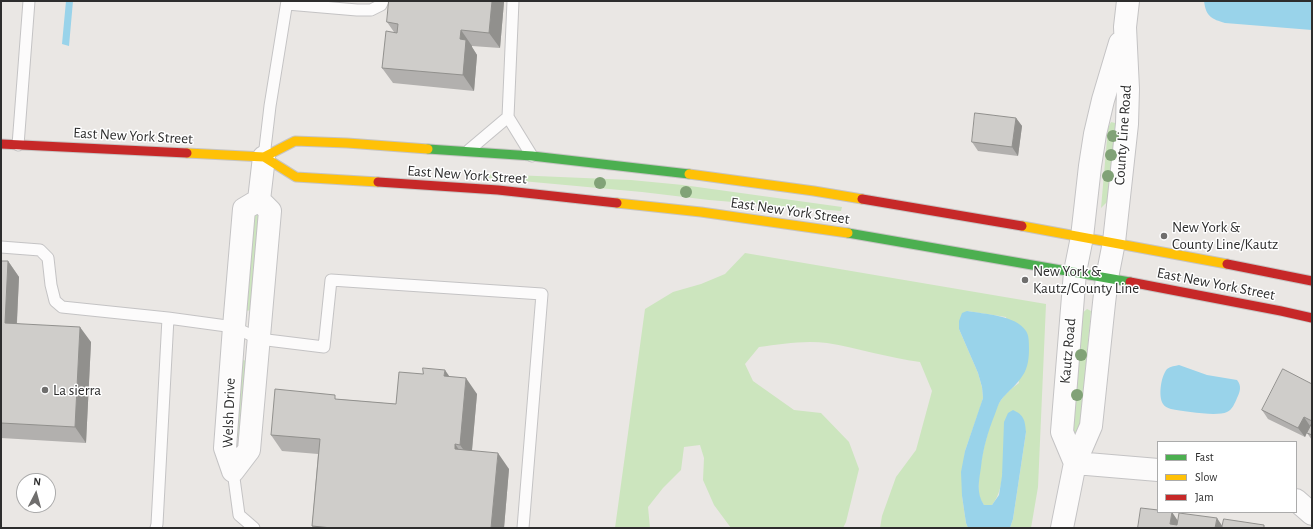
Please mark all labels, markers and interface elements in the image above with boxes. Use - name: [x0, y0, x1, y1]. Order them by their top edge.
- street label: County Line Road: [1111, 84, 1135, 186]
- street label: East New York Street: [73, 124, 193, 148]
- street label: East New York Street: [407, 162, 527, 188]
- street label: East New York Street: [729, 194, 851, 228]
- place label: New York & County Line/Kautz: [1172, 218, 1278, 253]
- marker: New York & County Line/Kautz: [1159, 231, 1169, 241]
- place label: New York & Kautz/County Line: [1033, 262, 1139, 297]
- street label: East New York Street: [1155, 264, 1277, 304]
- marker: New York & Kautz/County Line: [1020, 275, 1030, 285]
- street label: Kautz Road: [1056, 317, 1080, 385]
- street label: Welsh Drive: [219, 378, 239, 448]
- place label: La sierra: [53, 381, 101, 399]
- marker: La sierra: [40, 385, 50, 395]
- legend: [1157, 441, 1297, 513]
- text: Fast: [1195, 451, 1214, 463]
- text: Slow: [1195, 471, 1217, 483]
- north arrow: [16, 473, 56, 513]
- text: N: [33, 476, 42, 487]
- text: Jam: [1195, 491, 1214, 503]

